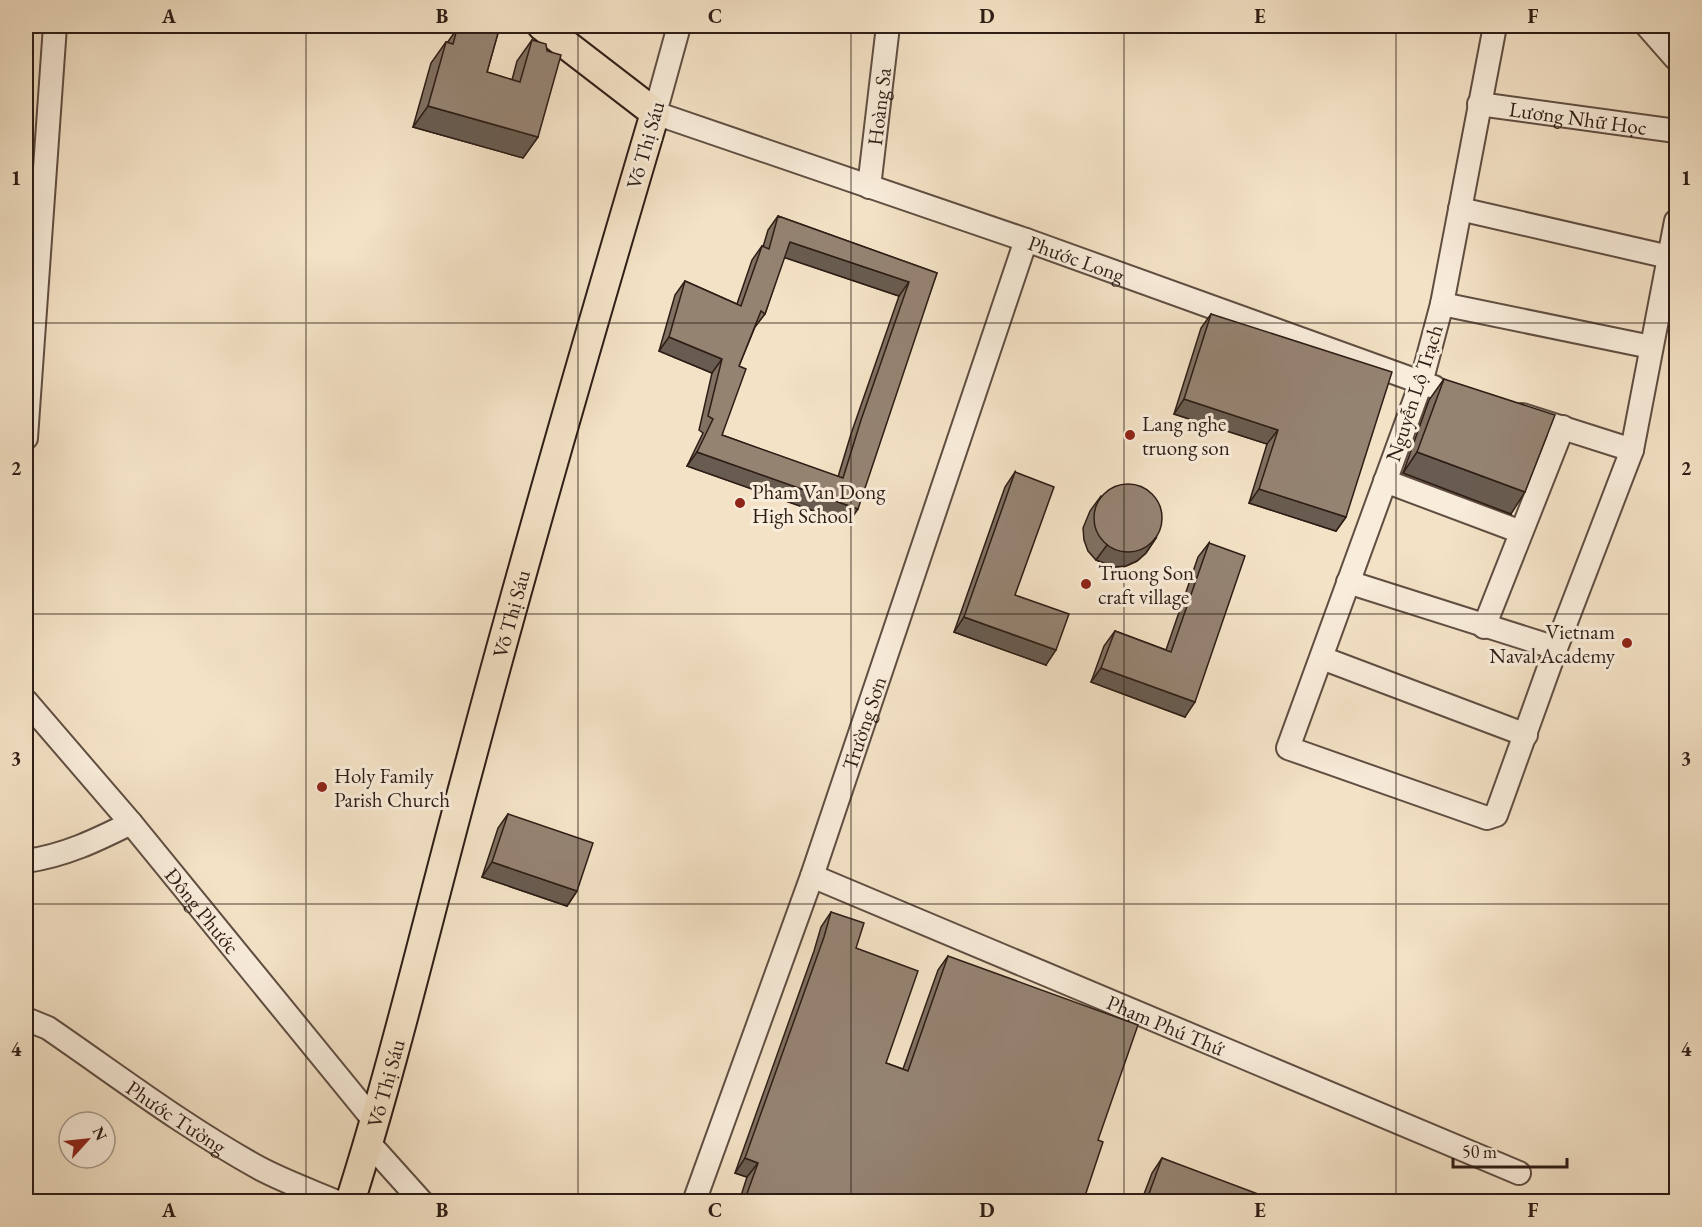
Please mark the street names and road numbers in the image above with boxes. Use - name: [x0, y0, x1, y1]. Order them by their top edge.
- street label: Hoàng Sa: [861, 66, 897, 147]
- street label: Lương Nhữ Học: [1508, 95, 1649, 140]
- street label: Võ Thị Sáu: [620, 98, 670, 192]
- street label: Phước Long: [1025, 228, 1129, 288]
- street label: Nguyễn Lộ Trạch: [1379, 321, 1449, 465]
- street label: Võ Thị Sáu: [486, 567, 536, 661]
- street label: Trường Sơn: [835, 673, 892, 774]
- street label: Đông Phước: [159, 862, 246, 959]
- street label: Phạm Phú Thứ: [1103, 988, 1229, 1062]
- street label: Võ Thị Sáu: [360, 1036, 410, 1130]
- street label: Phước Tường: [121, 1074, 232, 1160]

